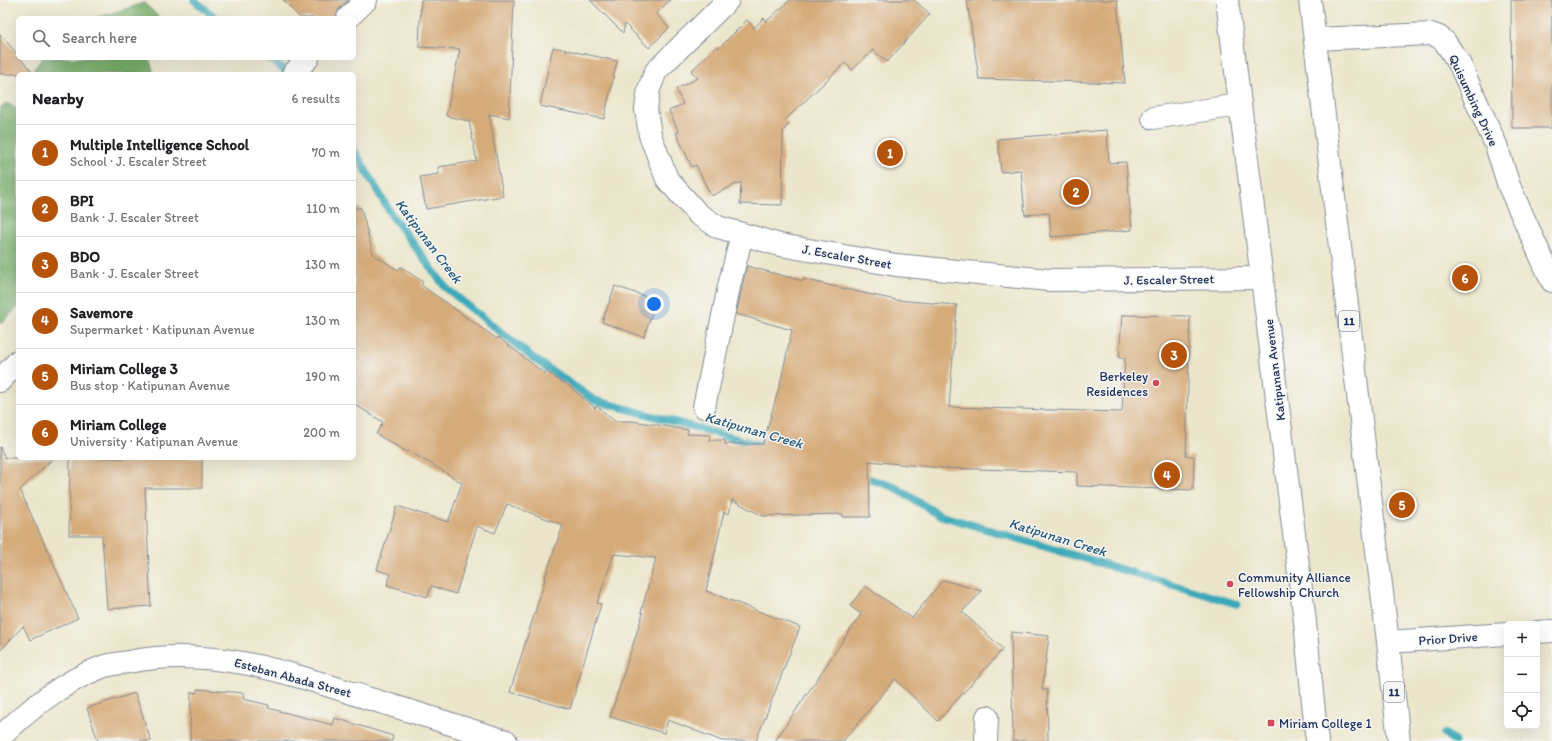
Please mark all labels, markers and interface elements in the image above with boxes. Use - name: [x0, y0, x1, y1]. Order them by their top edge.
- search box: [16, 16, 356, 60]
- icon: search: [30, 27, 52, 49]
- text: Search here: [62, 29, 137, 47]
- street label: Quisumbing Drive: [1446, 52, 1501, 149]
- text: Nearby: [32, 88, 84, 108]
- text: 6 results: [292, 91, 340, 106]
- text: Multiple Intelligence School: [70, 136, 249, 154]
- pin: 1: [877, 138, 903, 168]
- text: 1: [42, 145, 48, 160]
- text: 70 m: [312, 145, 340, 160]
- text: School · J. Escaler Street: [70, 154, 207, 169]
- pin: 2: [1063, 177, 1089, 207]
- text: BPI: [70, 192, 94, 210]
- water label: Katipunan Creek: [391, 196, 466, 287]
- text: 2: [42, 201, 48, 216]
- text: 110 m: [306, 201, 340, 216]
- text: Bank · J. Escaler Street: [70, 210, 199, 225]
- street label: J. Escaler Street: [801, 241, 893, 272]
- text: BDO: [70, 248, 100, 266]
- text: 3: [41, 257, 49, 272]
- text: 130 m: [305, 257, 340, 272]
- pin: 6: [1452, 263, 1478, 293]
- text: Bank · J. Escaler Street: [70, 266, 199, 281]
- street label: J. Escaler Street: [1123, 271, 1215, 288]
- your location: [644, 294, 664, 314]
- text: Savemore: [70, 304, 133, 322]
- road number: 11: [1339, 311, 1359, 331]
- text: 4: [41, 313, 49, 328]
- text: 130 m: [305, 313, 340, 328]
- street label: Katipunan Avenue: [1261, 318, 1288, 422]
- text: Supermarket · Katipunan Avenue: [70, 322, 255, 337]
- pin: 3: [1161, 340, 1187, 370]
- text: Miriam College 3: [70, 360, 178, 378]
- text: 5: [42, 369, 48, 384]
- text: 190 m: [305, 369, 340, 384]
- place label: Berkeley Residences: [1086, 369, 1148, 399]
- text: Bus stop · Katipunan Avenue: [70, 378, 230, 393]
- marker: Berkeley Residences: [1151, 378, 1161, 388]
- water label: Katipunan Creek: [703, 408, 805, 453]
- text: Miriam College: [70, 416, 166, 434]
- text: 6: [42, 425, 48, 440]
- text: 200 m: [303, 425, 340, 440]
- text: University · Katipunan Avenue: [70, 434, 238, 449]
- pin: 4: [1154, 460, 1180, 490]
- pin: 5: [1389, 490, 1415, 520]
- water label: Katipunan Creek: [1007, 515, 1109, 561]
- place label: Community Alliance Fellowship Church: [1238, 570, 1351, 600]
- marker: Community Alliance Fellowship Church: [1225, 579, 1235, 589]
- map controls: [1504, 621, 1540, 729]
- button: +: [1504, 621, 1540, 657]
- street label: Prior Drive: [1418, 629, 1478, 648]
- street label: Esteban Abada Street: [233, 655, 353, 700]
- button: −: [1504, 657, 1540, 693]
- road number: 11: [1384, 682, 1404, 702]
- button: locate: [1504, 693, 1540, 729]
- place label: Miriam College 1: [1279, 716, 1372, 731]
- marker: Miriam College 1: [1266, 718, 1276, 728]

